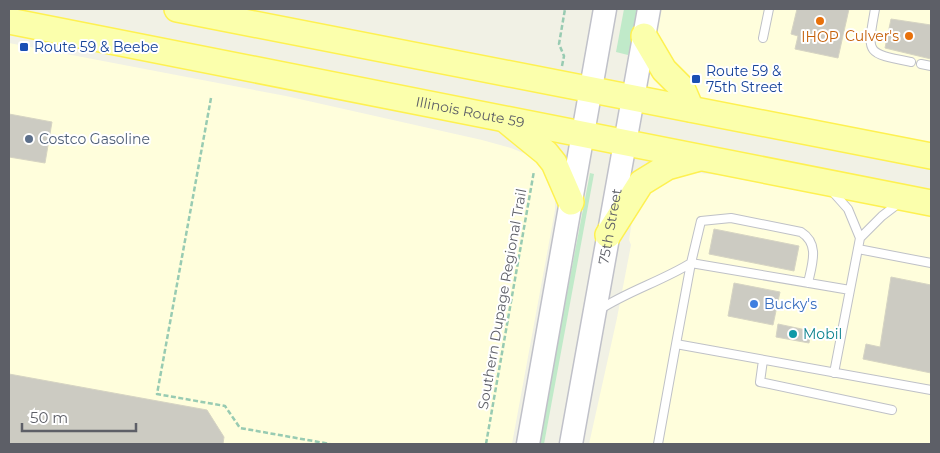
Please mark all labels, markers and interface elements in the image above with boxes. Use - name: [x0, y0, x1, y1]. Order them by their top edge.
- marker: IHOP: [814, 15, 826, 27]
- place label: Culver's: [845, 27, 899, 45]
- place label: IHOP: [801, 28, 839, 46]
- marker: Culver's: [903, 30, 915, 42]
- place label: Route 59 & Beebe: [34, 38, 158, 56]
- marker: Route 59 & Beebe: [18, 41, 30, 53]
- place label: Route 59 & 75th Street: [706, 62, 783, 96]
- marker: Route 59 & 75th Street: [690, 73, 702, 85]
- street label: Illinois Route 59: [414, 92, 526, 132]
- place label: Costco Gasoline: [39, 130, 150, 148]
- marker: Costco Gasoline: [23, 133, 35, 145]
- street label: Southern Dupage Regional Trail: [474, 187, 530, 411]
- street label: 75th Street: [594, 187, 626, 266]
- place label: Bucky's: [764, 295, 817, 313]
- marker: Bucky's: [748, 298, 760, 310]
- place label: Mobil: [803, 325, 842, 343]
- marker: Mobil: [787, 328, 799, 340]
- scale bar: [22, 400, 136, 432]
- text: 50 m: [30, 408, 68, 427]

